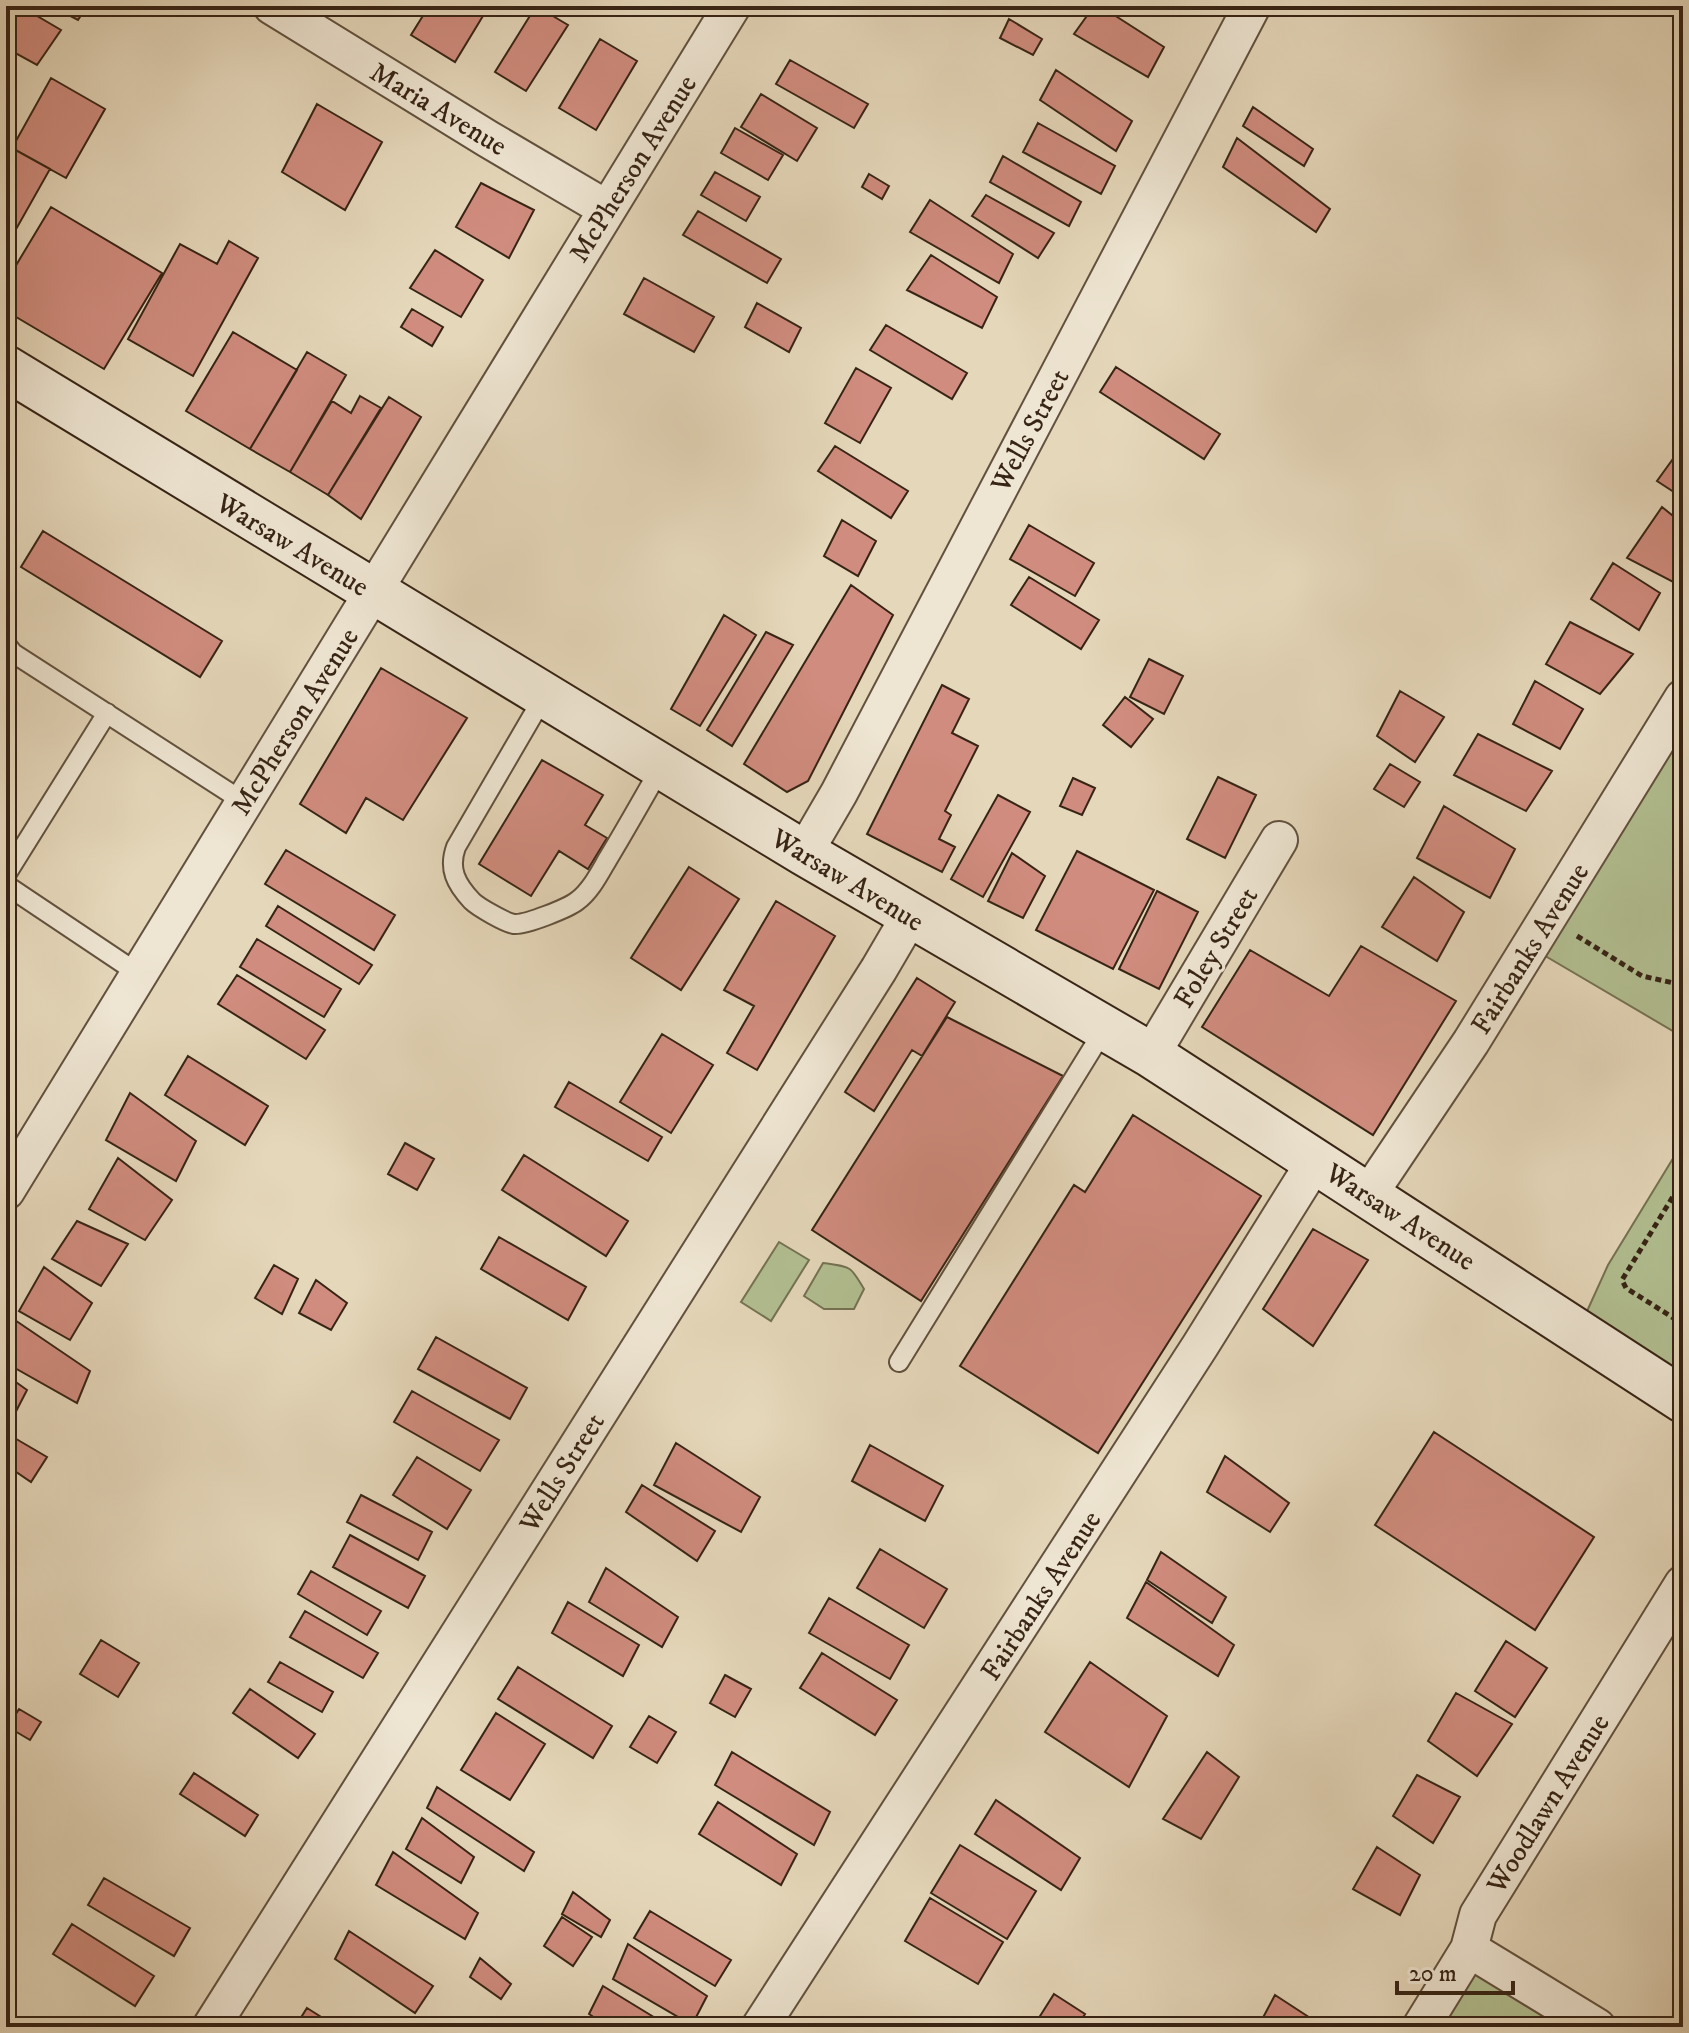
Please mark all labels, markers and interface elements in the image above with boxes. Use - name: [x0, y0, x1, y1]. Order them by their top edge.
- street label: Maria Avenue: [363, 55, 513, 164]
- street label: McPherson Avenue: [562, 69, 705, 269]
- street label: Wells Street: [983, 363, 1077, 499]
- street label: Warsaw Avenue: [209, 485, 375, 605]
- street label: McPherson Avenue: [224, 622, 367, 822]
- street label: Warsaw Avenue: [764, 820, 930, 940]
- street label: Fairbanks Avenue: [1464, 857, 1597, 1041]
- street label: Foley Street: [1166, 881, 1266, 1015]
- street label: Warsaw Avenue: [1318, 1155, 1482, 1279]
- street label: Wells Street: [511, 1407, 613, 1540]
- street label: Fairbanks Avenue: [973, 1504, 1109, 1687]
- street label: Woodlawn Avenue: [1479, 1708, 1617, 1901]
- scale bar: [1397, 1945, 1513, 1995]
- text: 20 m: [1409, 1959, 1457, 1989]

